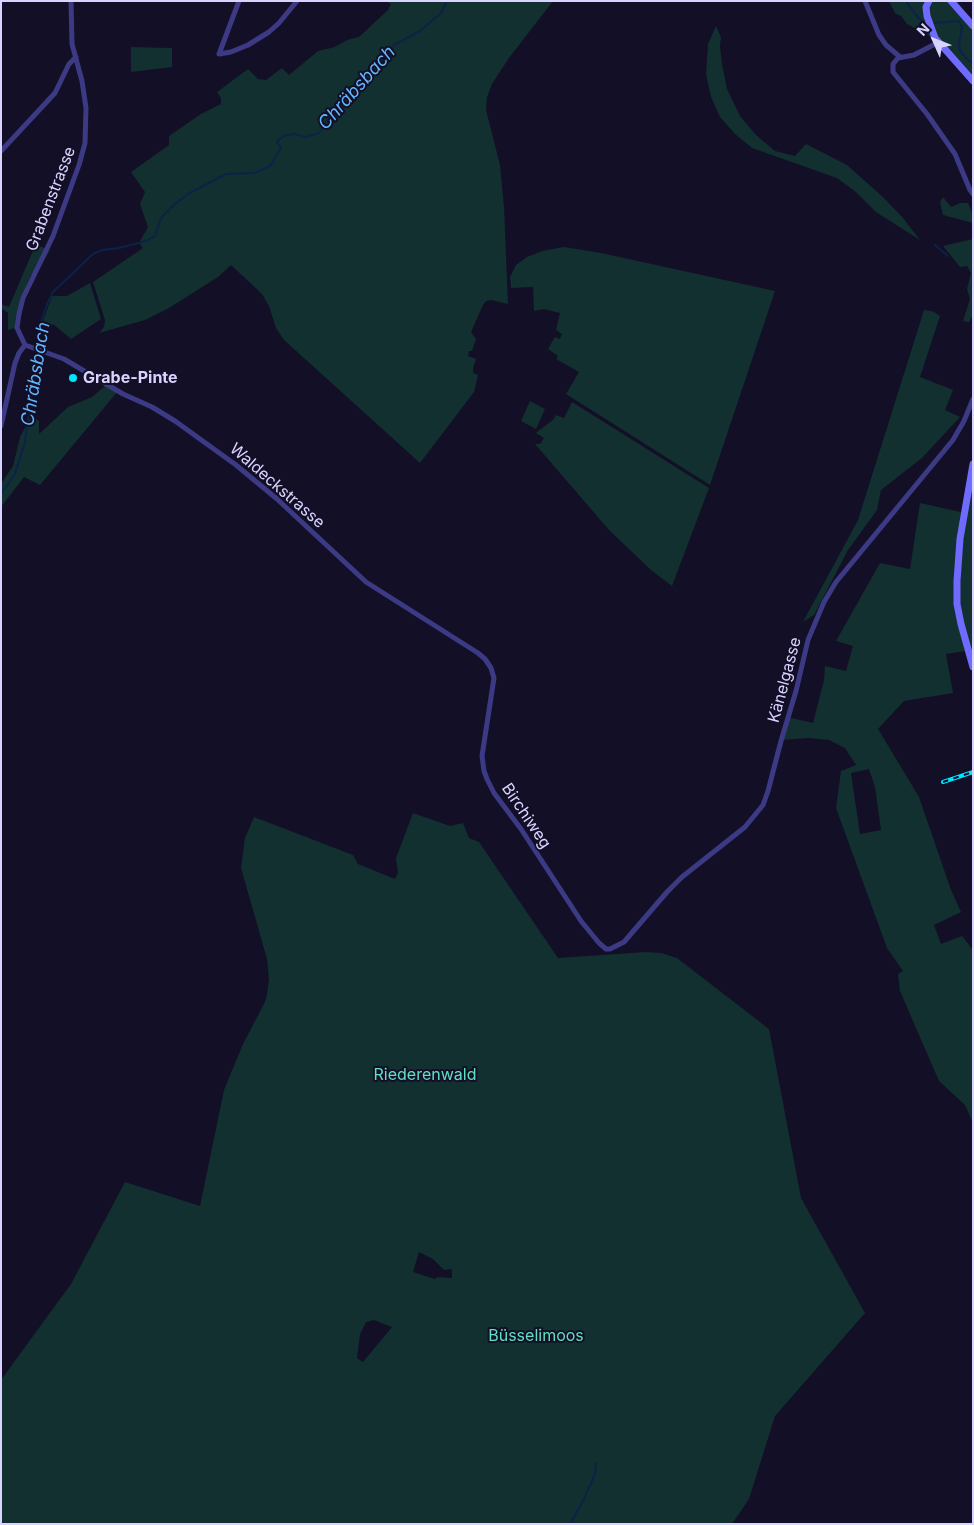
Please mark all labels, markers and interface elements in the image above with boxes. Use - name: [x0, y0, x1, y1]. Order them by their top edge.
- north arrow: [909, 15, 959, 65]
- text: N: [913, 19, 933, 39]
- water label: Chräbsbach: [314, 42, 400, 134]
- street label: Grabenstrasse: [22, 144, 80, 254]
- water label: Chräbsbach: [17, 320, 55, 428]
- place label: Grabe-Pinte: [83, 368, 178, 388]
- marker: Grabe-Pinte: [67, 372, 79, 384]
- street label: Waldeckstrasse: [226, 439, 328, 533]
- street label: Känelgasse: [764, 635, 806, 725]
- street label: Birchiweg: [497, 780, 555, 852]
- park label: Riederenwald: [374, 1065, 476, 1085]
- park label: Büsselimoos: [488, 1326, 584, 1346]

